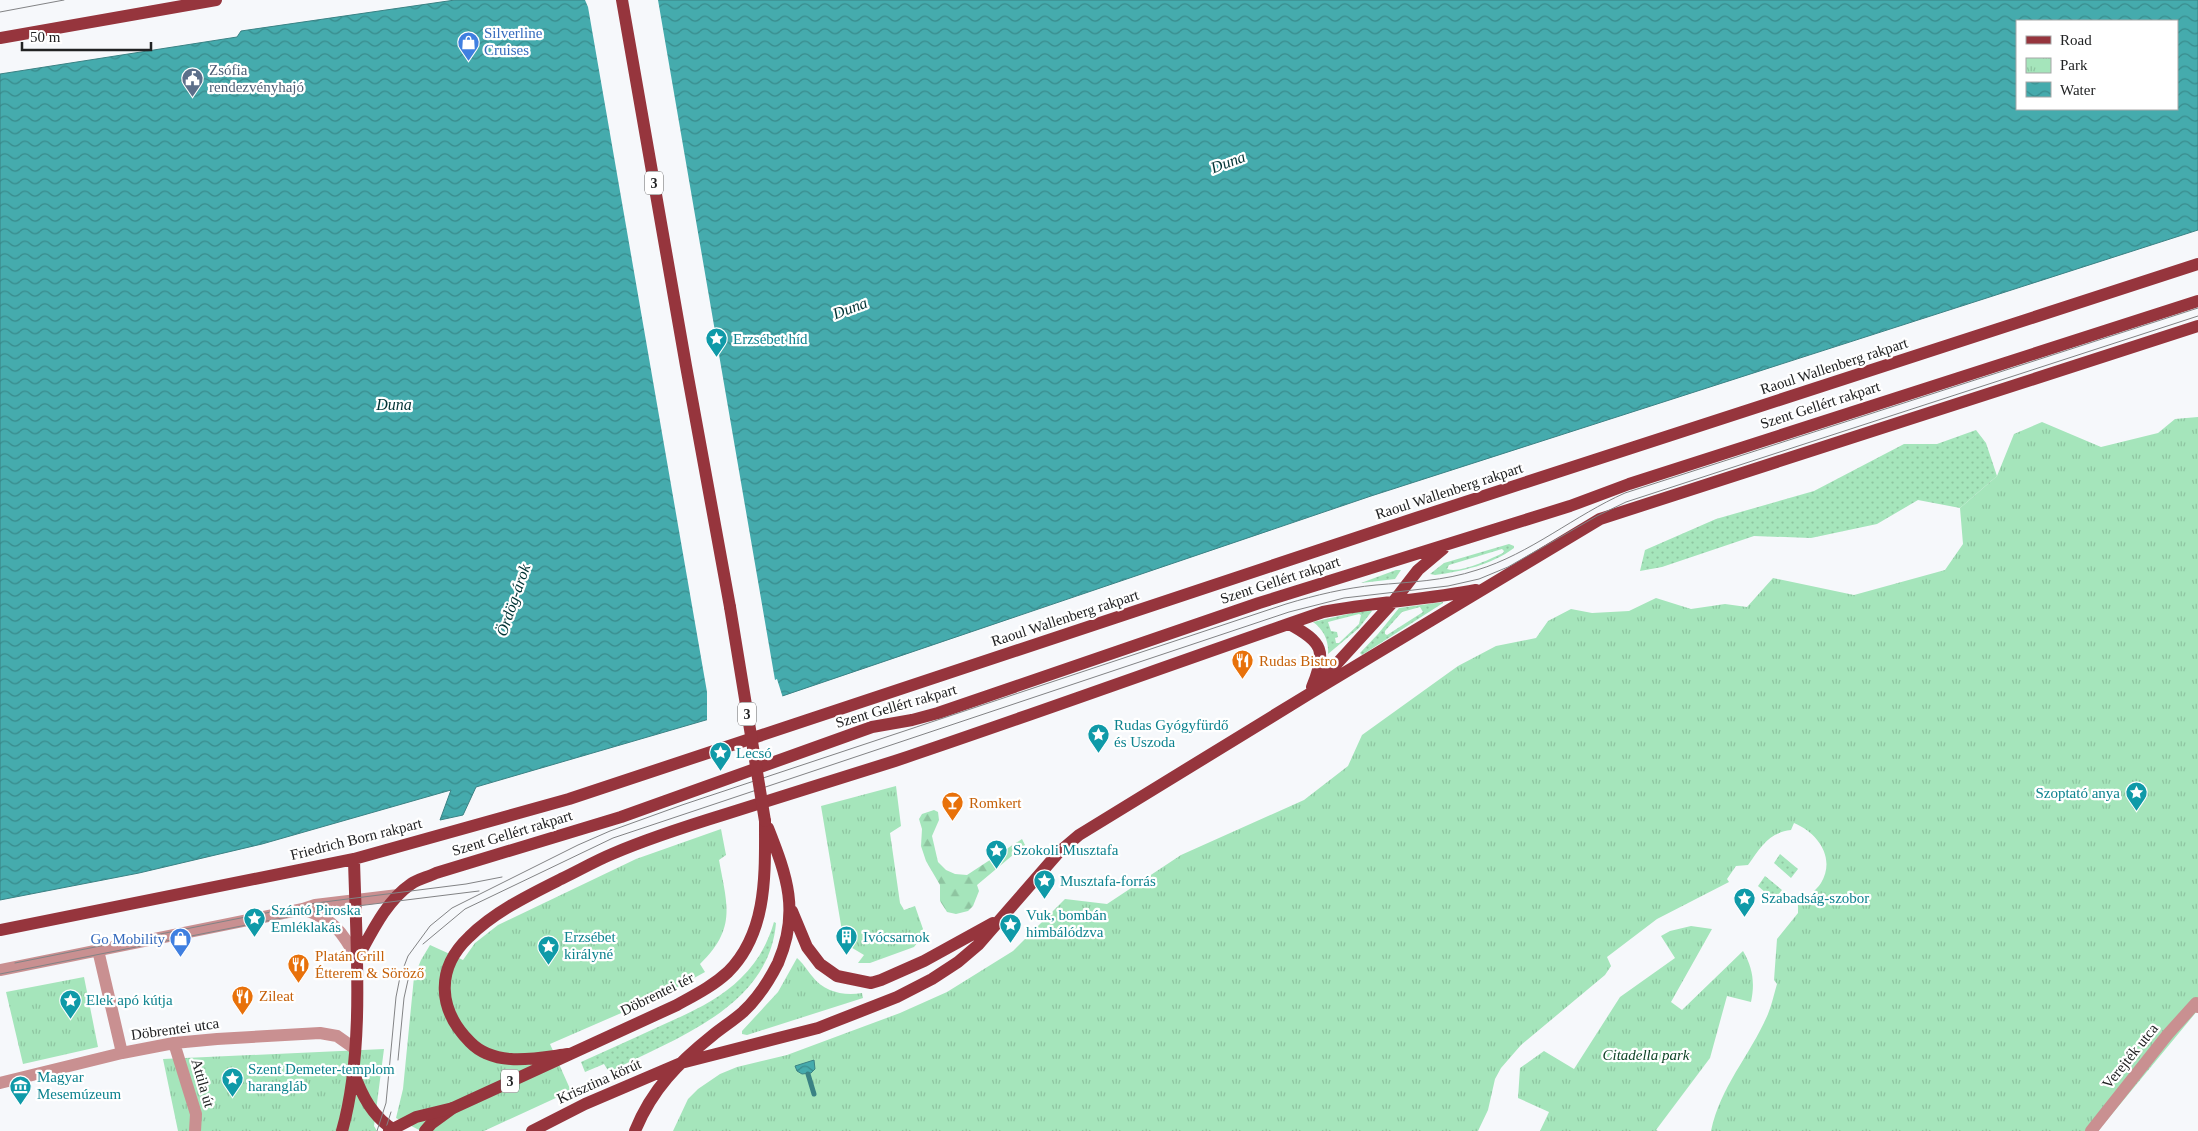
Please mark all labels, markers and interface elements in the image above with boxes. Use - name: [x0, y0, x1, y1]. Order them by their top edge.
- scale bar: [22, 20, 151, 52]
- legend: [2016, 20, 2178, 110]
- place label: Silverline Cruises: [484, 25, 543, 58]
- text: 50 m: [30, 29, 61, 45]
- shop icon: Silverline Cruises: [456, 30, 480, 61]
- text: Road: [2060, 32, 2092, 48]
- text: Park: [2060, 57, 2088, 73]
- place label: Zsófia rendezvényhajó: [209, 62, 304, 95]
- public building icon: Zsófia rendezvényhajó: [181, 67, 205, 98]
- text: Water: [2060, 82, 2095, 98]
- water label: Duna: [1207, 148, 1248, 177]
- road number: 3: [645, 172, 663, 194]
- water label: Duna: [829, 294, 870, 323]
- place icon: Erzsébet híd: [705, 327, 729, 358]
- place label: Erzsébet híd: [733, 331, 808, 347]
- street label: Raoul Wallenberg rakpart: [1758, 334, 1911, 397]
- street label: Szent Gellért rakpart: [1758, 378, 1883, 432]
- water label: Duna: [375, 396, 412, 413]
- street label: Raoul Wallenberg rakpart: [1373, 459, 1526, 522]
- street label: Szent Gellért rakpart: [1218, 553, 1343, 607]
- water label: Ördög-árok: [493, 561, 535, 639]
- street label: Raoul Wallenberg rakpart: [989, 586, 1142, 649]
- restaurant icon: Rudas Bistro: [1231, 649, 1255, 680]
- place label: Rudas Bistro: [1259, 653, 1337, 669]
- street label: Szent Gellért rakpart: [834, 681, 959, 731]
- road number: 3: [738, 702, 756, 726]
- place label: Rudas Gyógyfürdő és Uszoda: [1114, 717, 1229, 750]
- place icon: Rudas Gyógyfürdő és Uszoda: [1086, 722, 1110, 753]
- place icon: Lecsó: [708, 741, 732, 772]
- place label: Lecsó: [736, 745, 772, 761]
- place icon: Szoptató anya: [2124, 781, 2148, 812]
- place label: Szoptató anya: [2035, 785, 2120, 801]
- bar icon: Romkert: [941, 791, 965, 822]
- place label: Romkert: [969, 795, 1022, 811]
- street label: Szent Gellért rakpart: [450, 807, 575, 859]
- street label: Friedrich Born rakpart: [289, 815, 424, 863]
- place icon: Szokoli Musztafa: [985, 838, 1009, 869]
- place label: Szokoli Musztafa: [1013, 842, 1119, 858]
- place icon: Musztafa-forrás: [1032, 869, 1056, 900]
- place label: Musztafa-forrás: [1060, 873, 1156, 889]
- place icon: Szabadság-szobor: [1733, 886, 1757, 917]
- place label: Szabadság-szobor: [1761, 890, 1869, 906]
- place label: Szántó Piroska Emléklakás: [271, 902, 361, 935]
- place icon: Szántó Piroska Emléklakás: [243, 907, 267, 938]
- place label: Vuk, bombán himbálódzva: [1026, 907, 1107, 940]
- place icon: Vuk, bombán himbálódzva: [998, 912, 1022, 943]
- building icon: Ivócsarnok: [835, 925, 859, 956]
- shop icon: Go Mobility: [169, 927, 193, 958]
- place label: Erzsébet királyné: [564, 929, 616, 962]
- place label: Ivócsarnok: [863, 929, 930, 945]
- place label: Go Mobility: [90, 931, 165, 947]
- place icon: Erzsébet királyné: [536, 934, 560, 965]
- place label: Platán Grill Étterem & Söröző: [315, 948, 424, 981]
- restaurant icon: Platán Grill Étterem & Söröző: [287, 953, 311, 984]
- street label: Döbrentei tér: [618, 969, 696, 1019]
- restaurant icon: Zileat: [231, 984, 255, 1015]
- place icon: Elek apó kútja: [58, 988, 82, 1019]
- place label: Zileat: [259, 988, 295, 1004]
- place label: Elek apó kútja: [86, 992, 173, 1008]
- street label: Döbrentei utca: [130, 1015, 220, 1043]
- street label: Verejték utca: [2099, 1020, 2161, 1092]
- park label: Citadella park: [1602, 1047, 1690, 1063]
- street label: Krisztina körút: [554, 1055, 644, 1107]
- street label: Attila út: [188, 1057, 218, 1110]
- place label: Szent Demeter-templom harangláb: [248, 1061, 395, 1094]
- place icon: Szent Demeter-templom harangláb: [220, 1066, 244, 1097]
- place label: Magyar Mesemúzeum: [37, 1069, 121, 1102]
- road number: 3: [501, 1070, 519, 1092]
- museum icon: Magyar Mesemúzeum: [9, 1074, 33, 1105]

